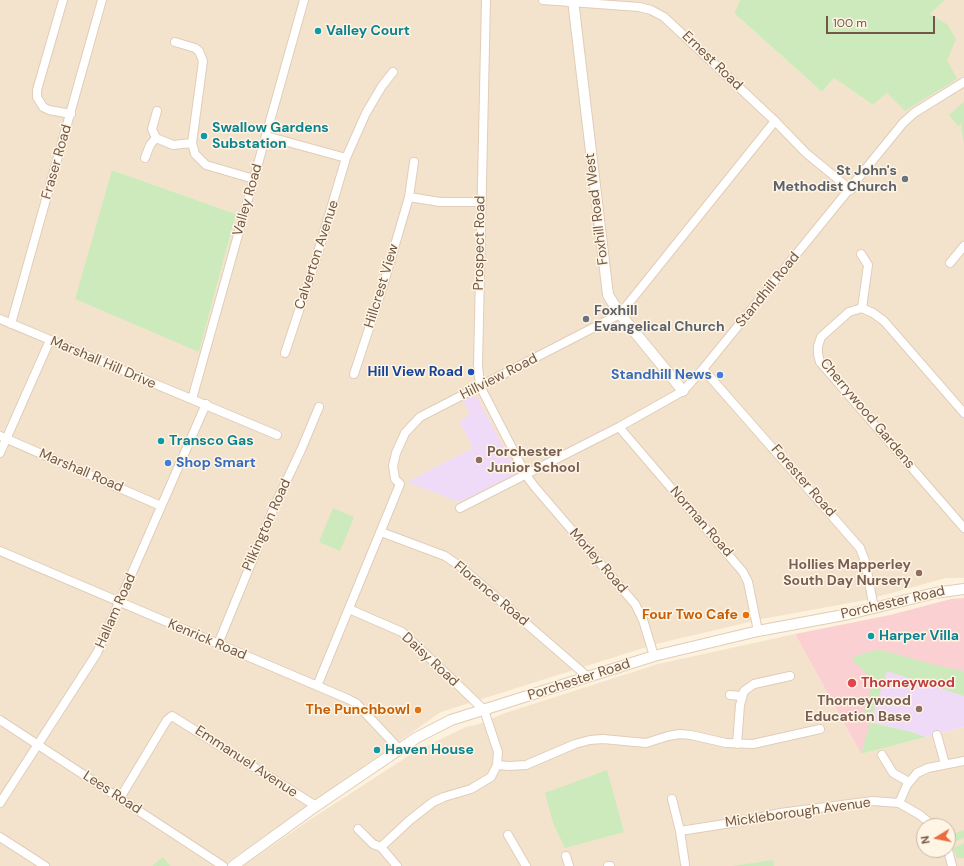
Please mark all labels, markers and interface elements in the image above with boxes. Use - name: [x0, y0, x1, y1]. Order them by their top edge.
- scale bar: [828, 8, 937, 34]
- text: 100 m: [833, 15, 867, 31]
- place label: Valley Court: [326, 23, 410, 39]
- marker: Valley Court: [313, 26, 323, 36]
- street label: Ernest Road: [678, 28, 746, 94]
- place label: Swallow Gardens Substation: [212, 120, 329, 152]
- street label: Fraser Road: [38, 123, 76, 201]
- marker: Swallow Gardens Substation: [199, 131, 209, 141]
- street label: Foxhill Road West: [582, 152, 612, 266]
- street label: Valley Road: [230, 162, 266, 238]
- place label: St John's Methodist Church: [773, 163, 897, 196]
- marker: St John's Methodist Church: [900, 174, 910, 184]
- street label: Prospect Road: [471, 196, 489, 290]
- street label: Calverton Avenue: [291, 198, 343, 312]
- street label: Hillcrest View: [361, 242, 403, 330]
- street label: Standhill Road: [733, 249, 803, 331]
- place label: Foxhill Evangelical Church: [594, 303, 725, 336]
- marker: Foxhill Evangelical Church: [581, 314, 591, 324]
- street label: Marshall Hill Drive: [48, 333, 158, 393]
- street label: Hillview Road: [458, 350, 540, 404]
- street label: Cherrywood Gardens: [816, 355, 918, 473]
- place label: Hill View Road: [367, 364, 463, 380]
- marker: Hill View Road: [466, 367, 476, 377]
- place label: Standhill News: [611, 367, 712, 383]
- marker: Standhill News: [715, 370, 725, 380]
- place label: Transco Gas: [169, 433, 254, 449]
- marker: Transco Gas: [156, 436, 166, 446]
- street label: Forester Road: [767, 442, 839, 520]
- place label: Porchester Junior School: [487, 444, 580, 476]
- street label: Marshall Road: [36, 446, 126, 496]
- place label: Shop Smart: [176, 455, 256, 471]
- marker: Porchester Junior School: [474, 455, 484, 465]
- marker: Shop Smart: [163, 458, 173, 468]
- street label: Pilkington Road: [239, 476, 295, 574]
- street label: Norman Road: [666, 483, 736, 561]
- street label: Morley Road: [565, 525, 631, 597]
- place label: Hollies Mapperley South Day Nursery: [783, 557, 911, 590]
- street label: Florence Road: [450, 558, 532, 630]
- marker: Hollies Mapperley South Day Nursery: [914, 568, 924, 578]
- street label: Hallam Road: [92, 571, 140, 651]
- street label: Porchester Road: [839, 583, 947, 623]
- place label: Four Two Cafe: [642, 607, 738, 623]
- marker: Four Two Cafe: [741, 610, 751, 620]
- street label: Kenrick Road: [165, 616, 249, 664]
- place label: Harper Villa: [879, 628, 959, 644]
- street label: Daisy Road: [398, 629, 462, 691]
- marker: Harper Villa: [866, 631, 876, 641]
- street label: Porchester Road: [526, 656, 632, 704]
- place label: Thorneywood: [861, 675, 955, 691]
- marker: Thorneywood: [846, 677, 858, 689]
- place label: Thorneywood Education Base: [805, 693, 911, 726]
- place label: The Punchbowl: [306, 702, 410, 718]
- marker: Thorneywood Education Base: [914, 704, 924, 714]
- marker: The Punchbowl: [413, 705, 423, 715]
- street label: Emmanuel Avenue: [192, 723, 300, 801]
- place label: Haven House: [385, 742, 474, 758]
- marker: Haven House: [372, 745, 382, 755]
- street label: Lees Road: [80, 768, 144, 818]
- street label: Mickleborough Avenue: [724, 794, 872, 832]
- north arrow: [916, 818, 956, 858]
- text: N: [918, 835, 933, 845]

